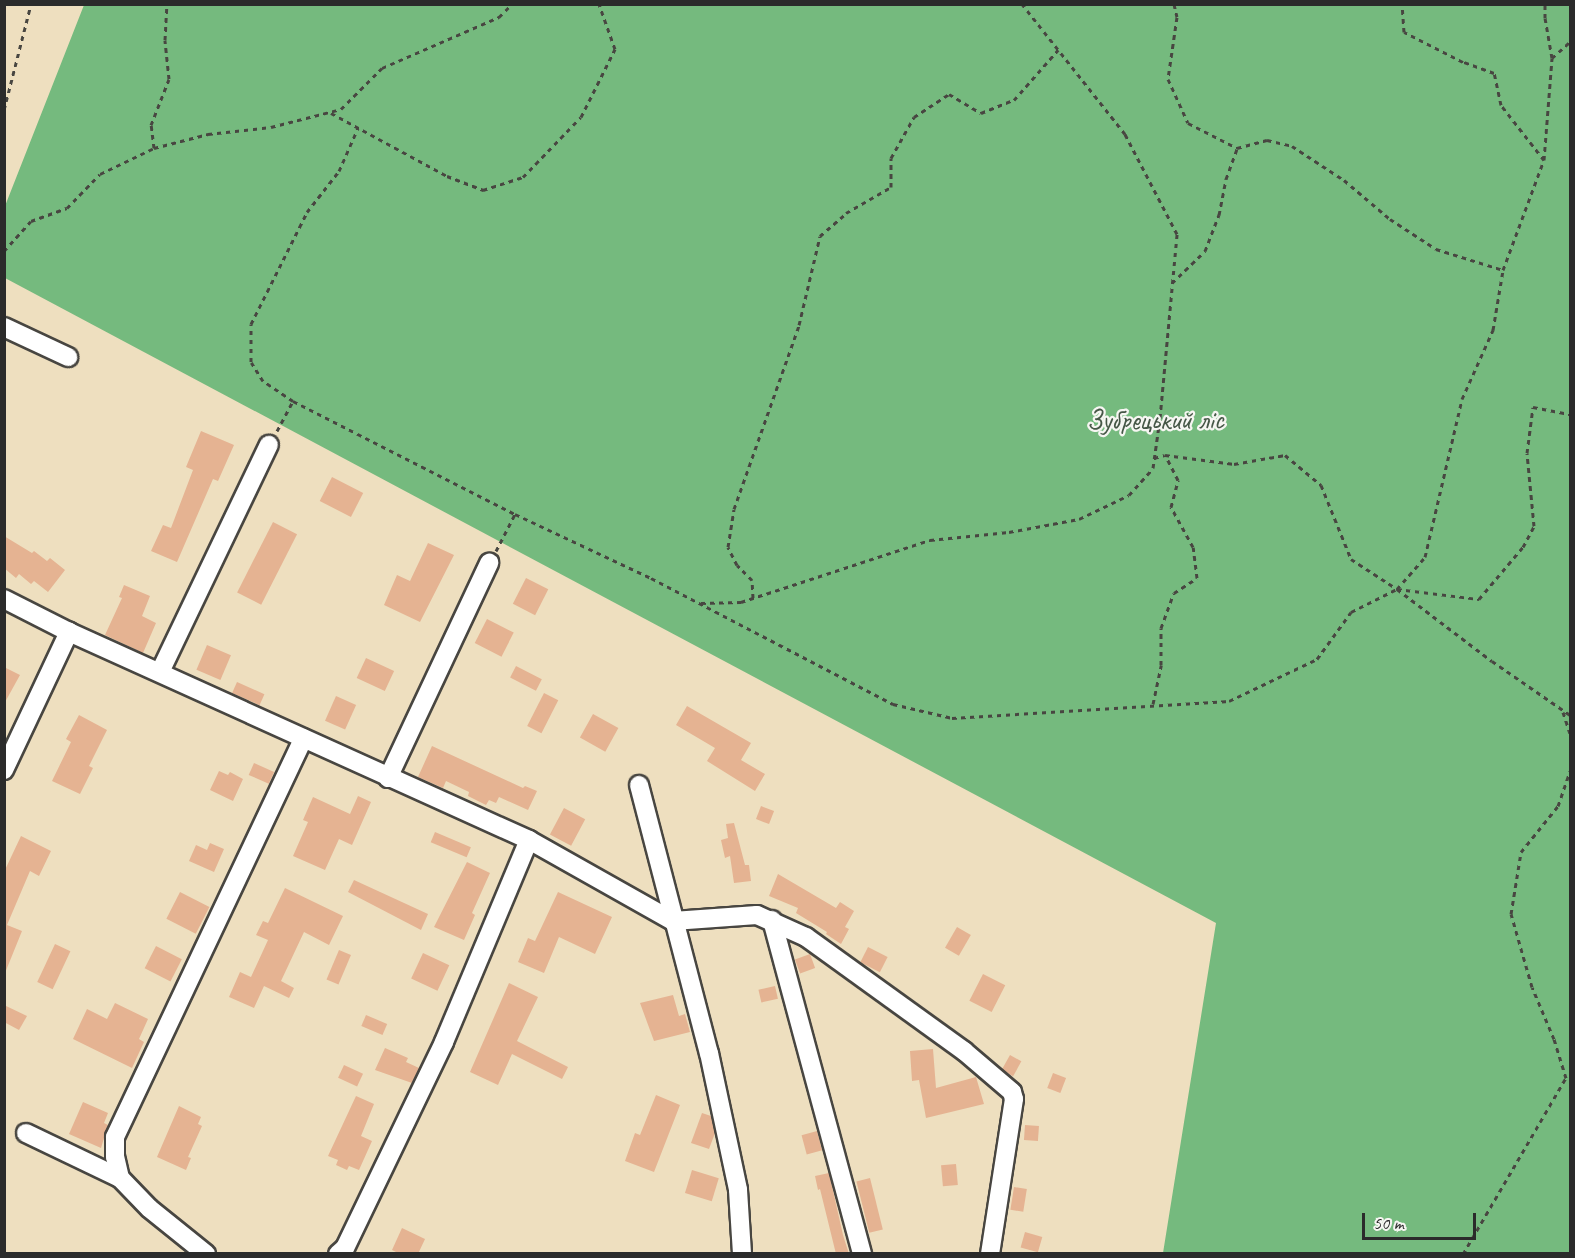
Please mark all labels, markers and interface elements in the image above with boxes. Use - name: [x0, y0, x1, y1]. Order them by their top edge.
- park label: Зубрецький ліс: [1086, 403, 1224, 437]
- scale bar: [1365, 1201, 1479, 1239]
- text: 50 m: [1373, 1212, 1404, 1234]

